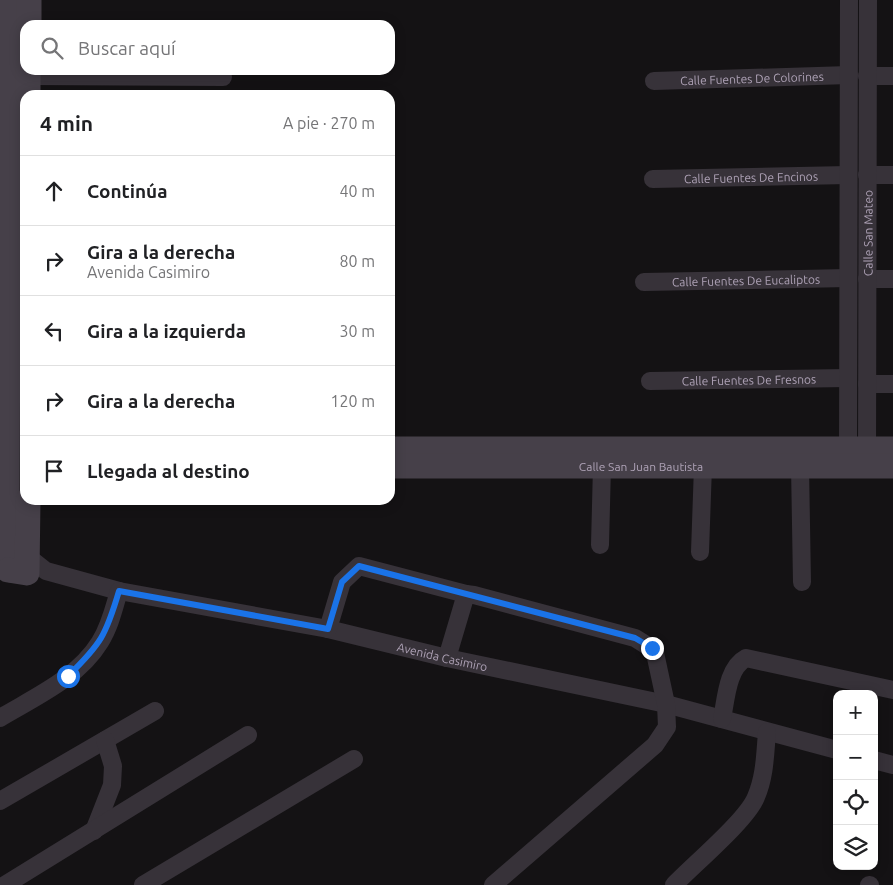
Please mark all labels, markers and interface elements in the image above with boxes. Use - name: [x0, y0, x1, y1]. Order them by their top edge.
- search box: [20, 20, 395, 75]
- icon: search: [38, 34, 66, 62]
- text: Buscar aquí: [78, 37, 176, 59]
- street label: Calle Fuentes De Colorines: [680, 69, 824, 87]
- text: 4 min: [40, 111, 93, 135]
- text: A pie · 270 m: [283, 114, 375, 132]
- street label: Calle Fuentes De Encinos: [684, 169, 818, 185]
- icon: ahead: [40, 177, 68, 205]
- text: Continúa: [87, 180, 168, 202]
- text: 40 m: [339, 182, 375, 200]
- street label: Calle San Mateo: [861, 190, 874, 276]
- text: Gira a la derecha: [87, 241, 235, 263]
- icon: right: [40, 247, 68, 275]
- text: 80 m: [339, 252, 375, 270]
- text: Avenida Casimiro: [87, 263, 210, 281]
- street label: Calle Fuentes De Eucaliptos: [672, 272, 820, 288]
- icon: left: [40, 317, 68, 345]
- text: Gira a la izquierda: [87, 320, 246, 342]
- text: 30 m: [339, 322, 375, 340]
- street label: Calle Fuentes De Fresnos: [682, 372, 816, 387]
- icon: right: [40, 387, 68, 415]
- text: Gira a la derecha: [87, 390, 235, 412]
- text: 120 m: [330, 392, 375, 410]
- icon: arrive: [40, 457, 68, 485]
- text: Llegada al destino: [87, 460, 250, 482]
- street label: Calle San Juan Bautista: [579, 460, 703, 473]
- route end: [641, 637, 664, 660]
- street label: Avenida Casimiro: [396, 640, 489, 673]
- route start: [57, 665, 80, 688]
- map controls: [833, 690, 878, 870]
- button: +: [833, 690, 878, 735]
- button: −: [833, 735, 878, 780]
- button: locate: [833, 780, 878, 825]
- button: layers: [833, 825, 878, 870]

